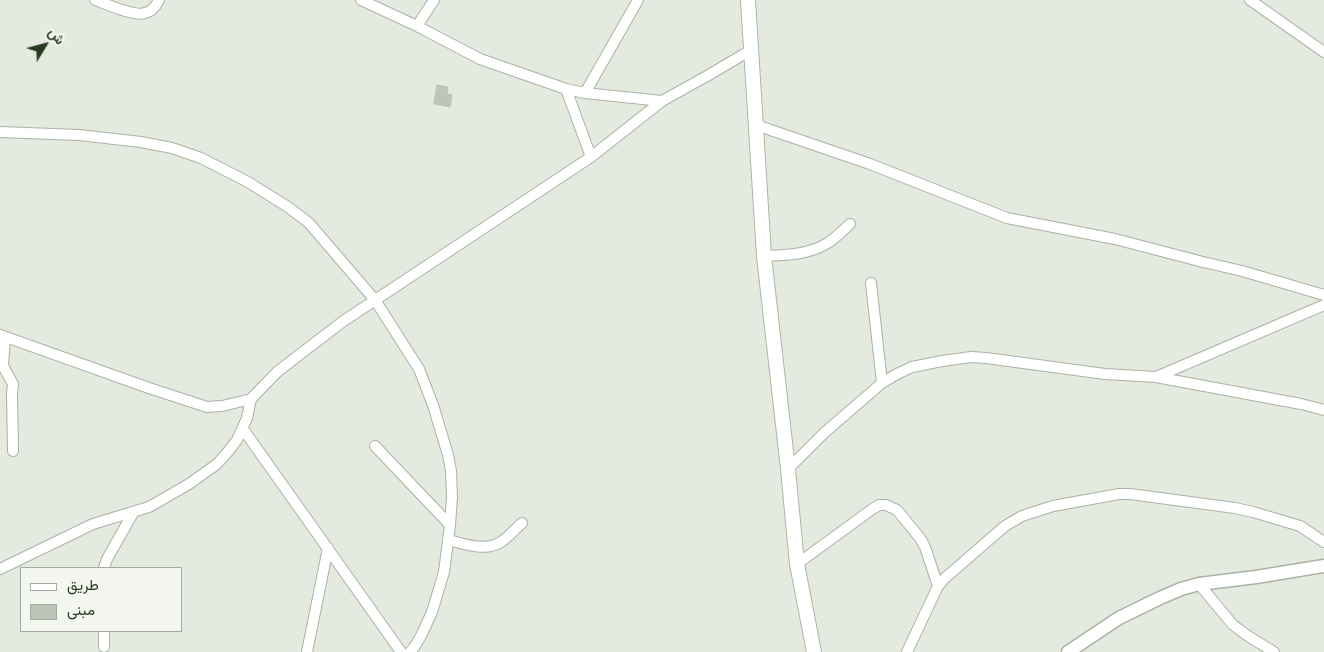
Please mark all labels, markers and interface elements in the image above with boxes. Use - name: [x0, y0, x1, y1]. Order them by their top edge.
- north arrow: [20, 20, 70, 70]
- text: ش: [45, 24, 69, 48]
- legend: [20, 567, 182, 632]
- text: طريق: [67, 575, 99, 594]
- text: مبنى: [67, 600, 95, 619]

